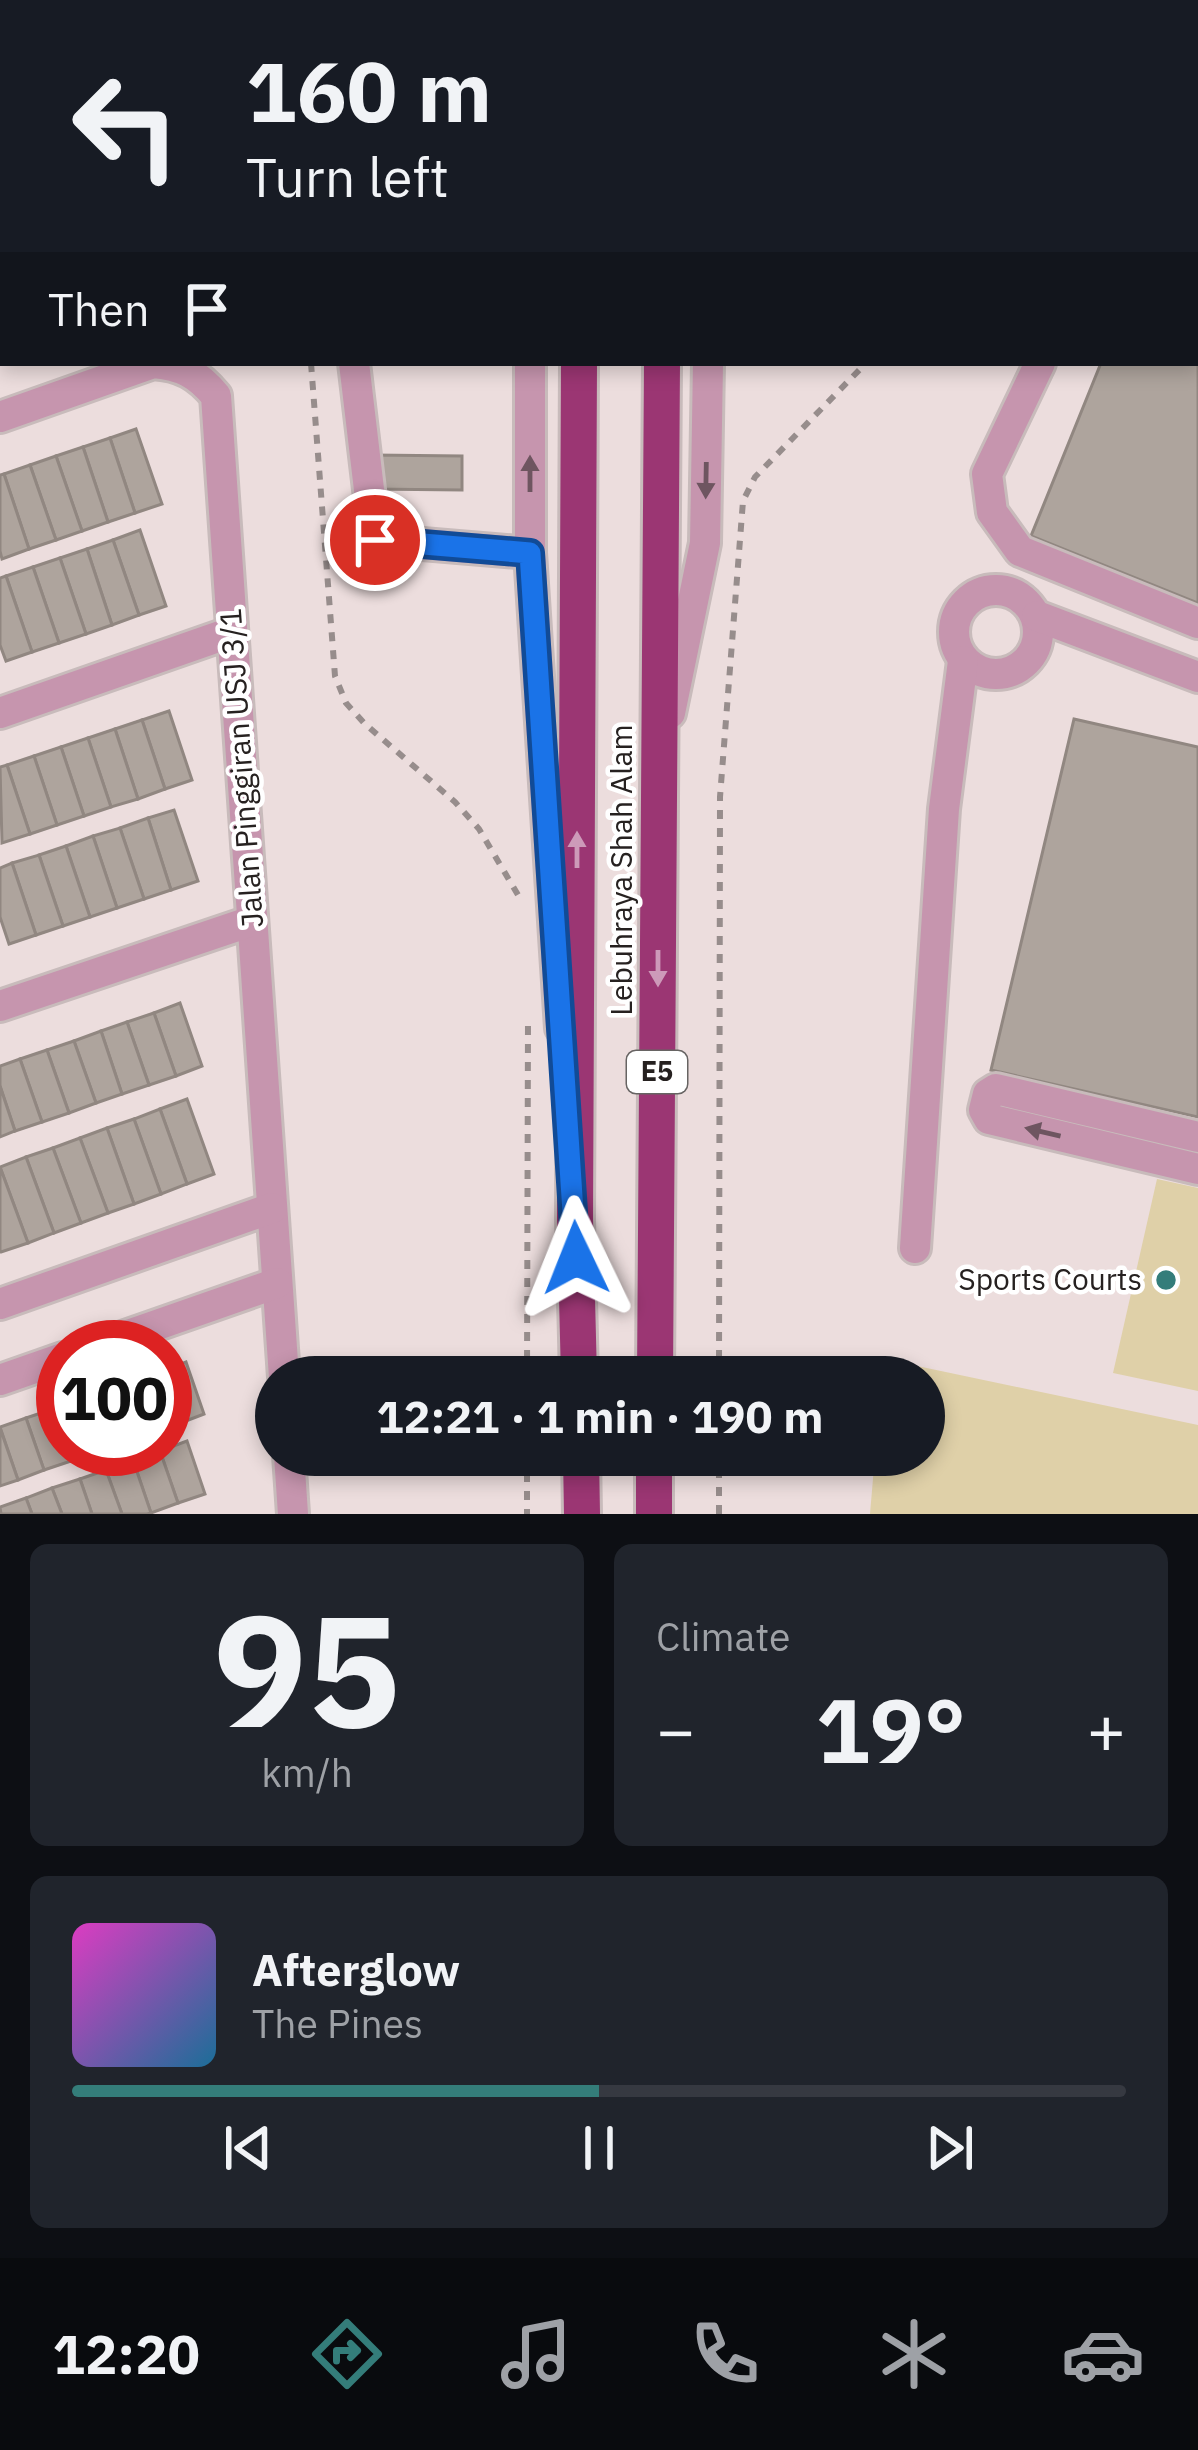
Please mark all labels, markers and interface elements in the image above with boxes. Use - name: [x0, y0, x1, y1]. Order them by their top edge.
- text: 160 m: [246, 36, 492, 145]
- icon: left: [48, 48, 204, 204]
- text: Turn left: [246, 142, 449, 212]
- icon: arrive: [174, 276, 240, 342]
- text: Then: [48, 280, 150, 338]
- one-way arrow: [520, 454, 540, 492]
- one-way arrow: [696, 462, 716, 500]
- pin: [324, 489, 426, 591]
- icon: arrive: [342, 507, 408, 573]
- street label: Jalan Pinggiran USJ 3/1: [210, 607, 271, 929]
- street label: Lebuhraya Shah Alam: [601, 724, 640, 1016]
- one-way arrow: [567, 830, 587, 868]
- one-way arrow: [648, 950, 667, 988]
- road number: E5: [627, 1051, 687, 1093]
- one-way arrow: [1025, 1122, 1062, 1141]
- position arrow: [513, 1195, 639, 1321]
- place label: Sports Courts: [958, 1259, 1142, 1298]
- marker: Sports Courts: [1153, 1267, 1179, 1293]
- speed limit sign: 100: [36, 1320, 192, 1476]
- text: 12:21 · 1 min · 190 m: [377, 1387, 823, 1445]
- text: 95: [213, 1567, 401, 1770]
- text: Climate: [656, 1611, 790, 1662]
- text: 19°: [816, 1671, 966, 1788]
- text: −: [656, 1686, 696, 1772]
- text: +: [1086, 1686, 1126, 1772]
- text: km/h: [261, 1747, 353, 1798]
- text: Afterglow: [252, 1940, 460, 1998]
- text: The Pines: [252, 1998, 423, 2049]
- icon: previous: [215, 2115, 281, 2181]
- icon: pause: [566, 2115, 632, 2181]
- icon: next: [917, 2115, 983, 2181]
- icon: directions: [305, 2312, 389, 2396]
- icon: music: [494, 2312, 578, 2396]
- icon: phone: [683, 2312, 767, 2396]
- icon: climate: [872, 2312, 956, 2396]
- icon: car: [1061, 2312, 1145, 2396]
- text: 12:20: [53, 2319, 200, 2389]

